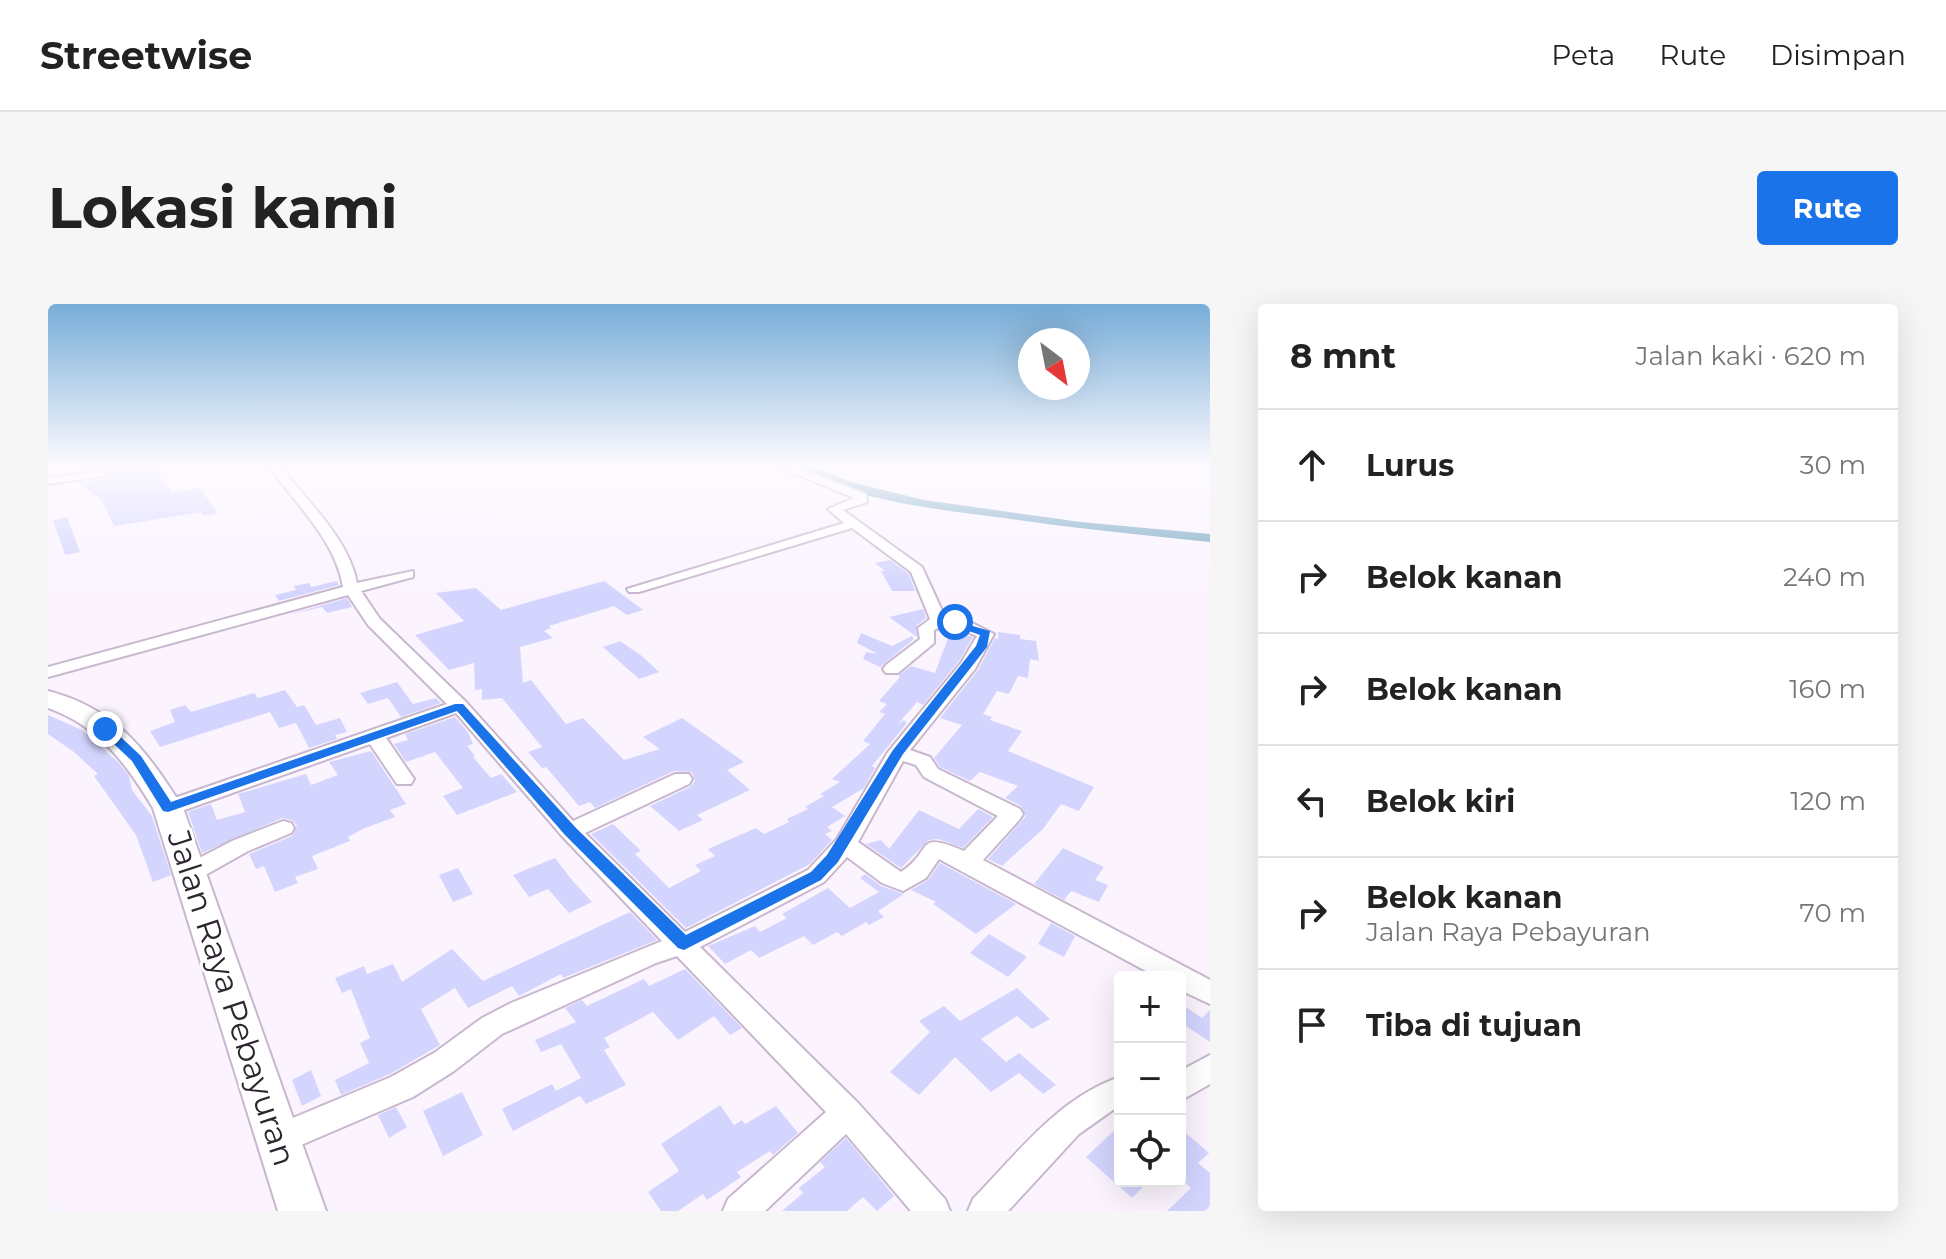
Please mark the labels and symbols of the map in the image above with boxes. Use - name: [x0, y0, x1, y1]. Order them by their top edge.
- north arrow: [1018, 328, 1090, 400]
- route start: [937, 604, 973, 640]
- route end: [87, 711, 123, 747]
- street label: Jalan Raya Pebayuran: [159, 824, 305, 1171]

